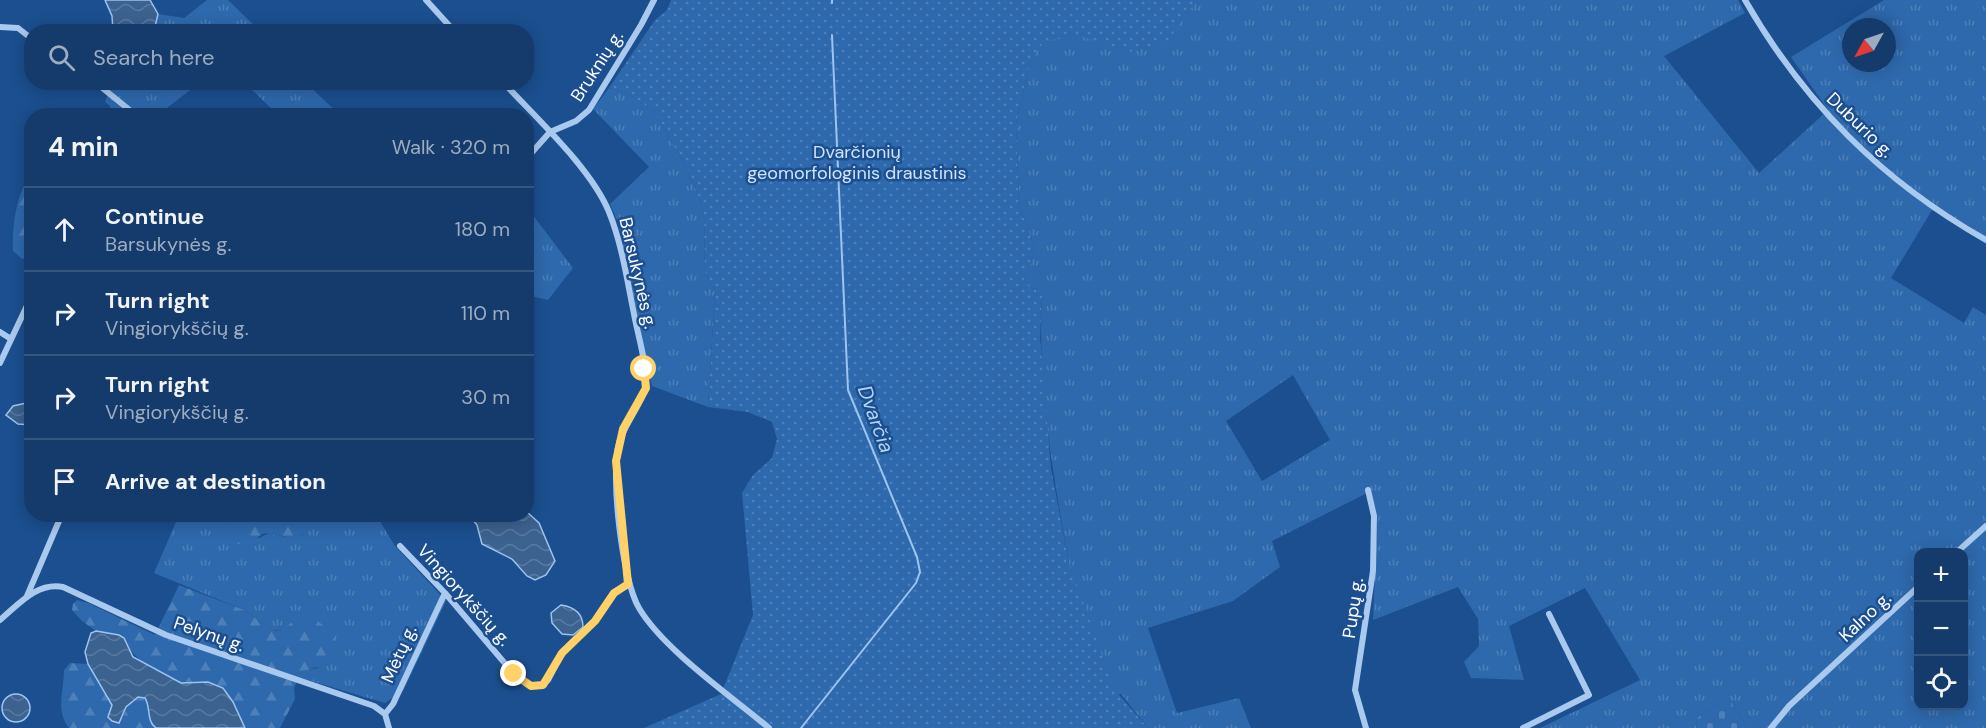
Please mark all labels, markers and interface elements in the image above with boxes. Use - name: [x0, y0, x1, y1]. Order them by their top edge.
- north arrow: [1842, 18, 1896, 72]
- search box: [24, 24, 534, 90]
- street label: Bruknių g.: [565, 26, 629, 106]
- icon: search: [45, 41, 78, 74]
- text: Search here: [93, 43, 214, 72]
- street label: Duburio g.: [1821, 87, 1899, 163]
- text: 4 min: [48, 130, 119, 164]
- text: Walk · 320 m: [392, 134, 510, 160]
- park label: Dvarčionių geomorfologinis draustinis: [747, 140, 967, 185]
- text: Continue: [105, 202, 204, 231]
- icon: ahead: [48, 213, 81, 246]
- street label: Barsukynės g.: [614, 215, 662, 331]
- text: 180 m: [455, 216, 510, 242]
- text: Barsukynės g.: [105, 231, 231, 257]
- text: Turn right: [105, 286, 210, 315]
- icon: right: [48, 297, 81, 330]
- text: 110 m: [461, 300, 510, 326]
- text: Vingiorykščių g.: [105, 315, 249, 341]
- route start: [630, 355, 656, 381]
- text: Turn right: [105, 370, 210, 399]
- icon: right: [48, 381, 81, 414]
- water label: Dvarčia: [852, 382, 900, 456]
- text: 30 m: [461, 384, 510, 410]
- text: Vingiorykščių g.: [105, 399, 249, 425]
- icon: arrive: [48, 465, 81, 498]
- text: Arrive at destination: [105, 467, 326, 496]
- street label: Vingiorykščių g.: [412, 539, 516, 651]
- map controls: [1914, 548, 1968, 710]
- button: +: [1914, 548, 1968, 602]
- street label: Pupų g.: [1337, 576, 1369, 640]
- street label: Kalno g.: [1834, 587, 1896, 647]
- button: −: [1914, 602, 1968, 656]
- street label: Pelynų g.: [170, 611, 248, 657]
- street label: Mėtų g.: [376, 621, 422, 687]
- button: locate: [1914, 656, 1968, 710]
- route end: [500, 660, 526, 686]

